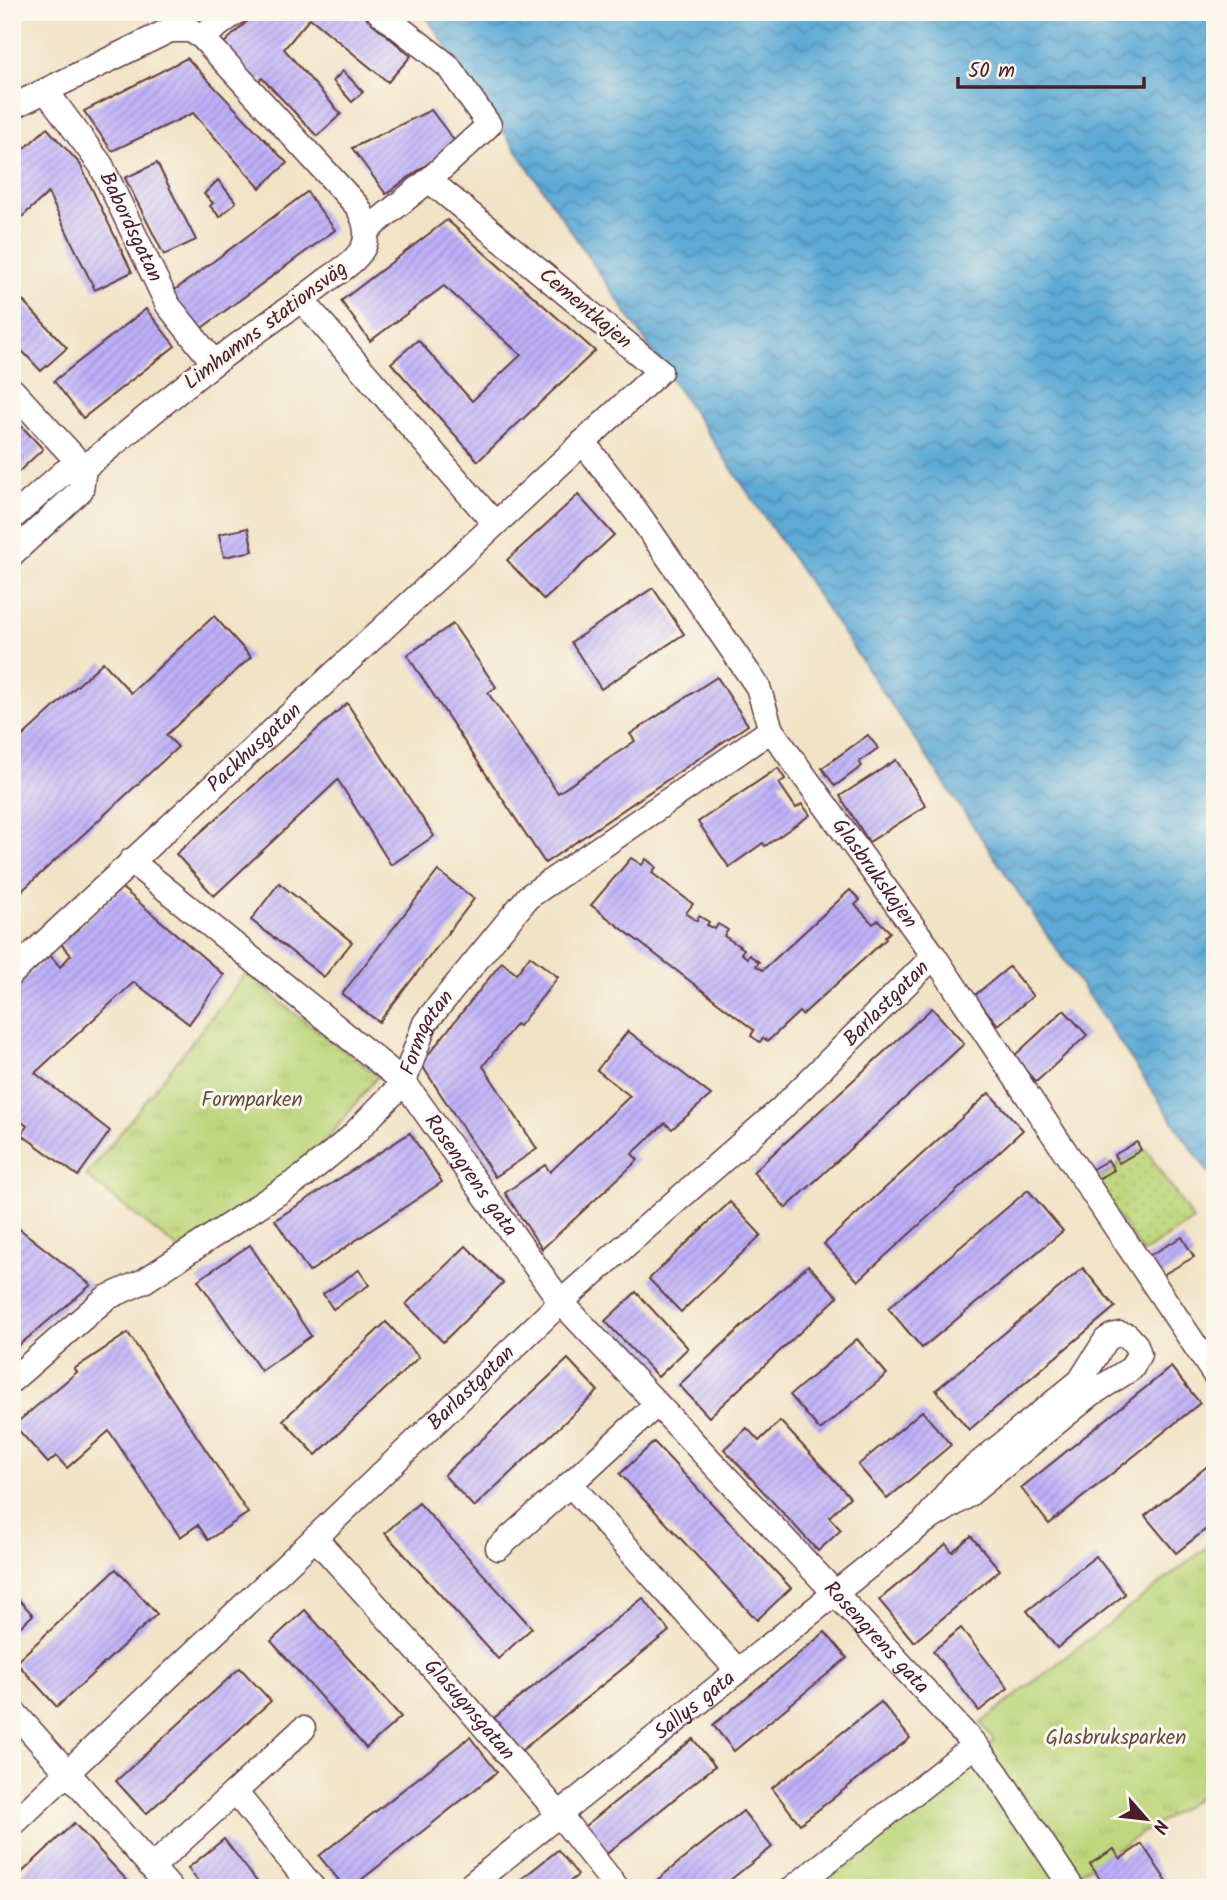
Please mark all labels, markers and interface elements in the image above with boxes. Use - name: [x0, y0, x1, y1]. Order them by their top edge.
- scale bar: [958, 46, 1143, 90]
- text: 50 m: [968, 55, 1015, 88]
- street label: Babordsgatan: [90, 166, 171, 288]
- street label: Limhamns stationsväg: [177, 253, 355, 399]
- street label: Cementkajen: [531, 260, 639, 358]
- street label: Packhusgatan: [199, 695, 310, 801]
- street label: Glasbrukskajen: [823, 811, 926, 936]
- street label: Barlastgatan: [835, 953, 937, 1055]
- street label: Formgatan: [391, 983, 462, 1080]
- park label: Formparken: [201, 1084, 303, 1117]
- street label: Rosengrens gata: [415, 1107, 526, 1244]
- street label: Barlastgatan: [420, 1338, 523, 1438]
- street label: Rosengrens gata: [815, 1573, 937, 1702]
- street label: Glasugnsgatan: [416, 1651, 523, 1768]
- street label: Sallys gata: [647, 1662, 743, 1748]
- park label: Glasbruksparken: [1046, 1722, 1186, 1755]
- north arrow: [1112, 1784, 1182, 1854]
- text: N: [1143, 1814, 1175, 1838]

